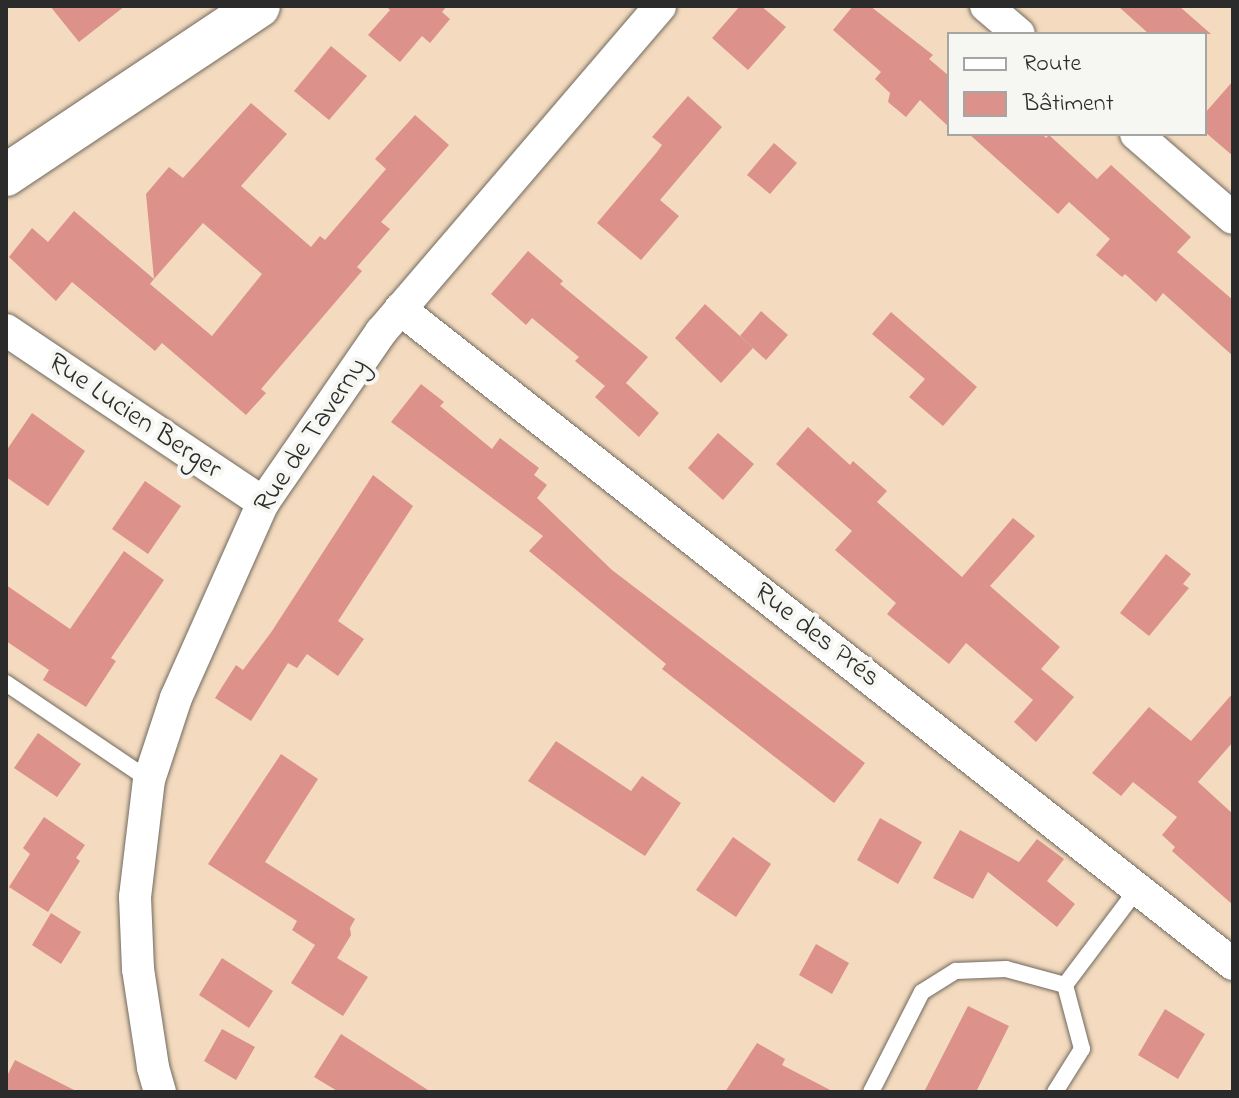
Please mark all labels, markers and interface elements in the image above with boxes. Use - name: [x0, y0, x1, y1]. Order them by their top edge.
- legend: [947, 32, 1207, 136]
- text: Route: [1023, 47, 1081, 82]
- text: Bâtiment: [1023, 87, 1114, 122]
- street label: Rue Lucien Berger: [41, 347, 227, 487]
- street label: Rue de Taverny: [248, 352, 376, 520]
- street label: Rue des Prés: [746, 576, 886, 696]

